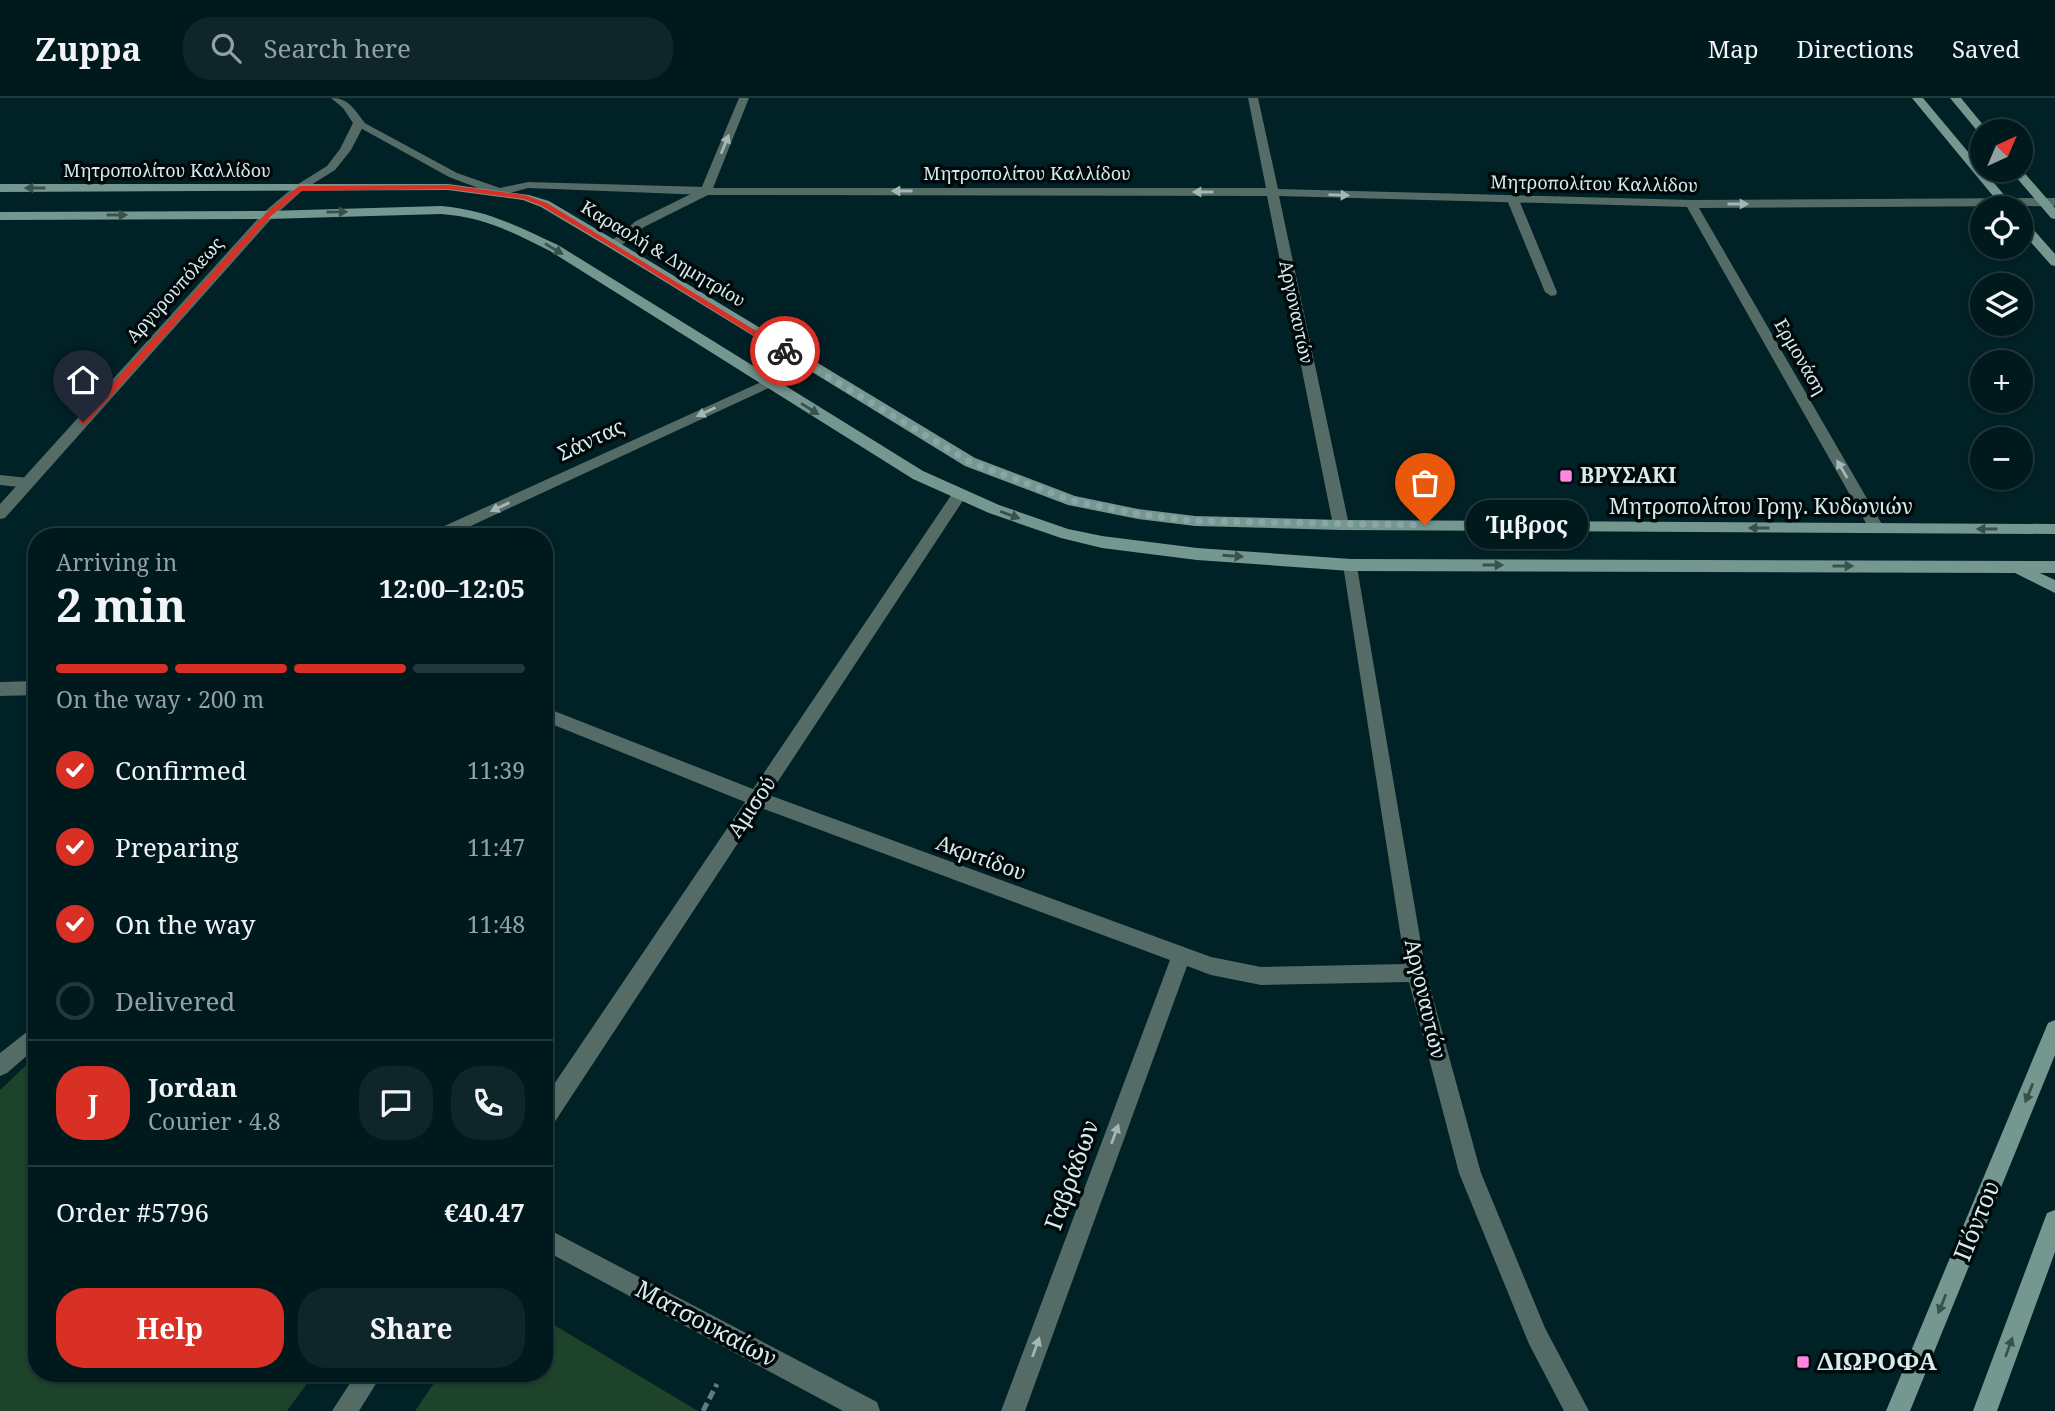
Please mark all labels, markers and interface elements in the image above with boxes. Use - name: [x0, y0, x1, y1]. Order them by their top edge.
- search box: [183, 17, 673, 80]
- text: Zuppa: [35, 26, 141, 71]
- icon: search: [207, 29, 245, 67]
- text: Search here: [263, 30, 411, 66]
- text: Map: [1708, 32, 1759, 65]
- text: Directions: [1797, 32, 1914, 65]
- text: Saved: [1952, 32, 2020, 65]
- north arrow: [1970, 119, 2034, 182]
- map controls: [1970, 119, 2033, 490]
- one-way arrow: [720, 134, 731, 155]
- street label: Μητροπολίτου Καλλίδου: [63, 158, 271, 182]
- street label: Μητροπολίτου Καλλίδου: [923, 161, 1131, 185]
- street label: Μητροπολίτου Καλλίδου: [1490, 169, 1698, 197]
- one-way arrow: [23, 182, 45, 194]
- one-way arrow: [890, 185, 912, 197]
- one-way arrow: [1191, 186, 1213, 198]
- one-way arrow: [1328, 189, 1350, 200]
- street label: Καραολή & Δημητρίου: [577, 195, 750, 312]
- button: locate: [1970, 196, 2033, 259]
- one-way arrow: [1727, 198, 1749, 210]
- one-way arrow: [326, 207, 348, 218]
- one-way arrow: [106, 209, 128, 221]
- street label: Αργυρουπόλεως: [120, 231, 228, 347]
- one-way arrow: [545, 243, 564, 256]
- street label: Αργοναυτών: [1274, 258, 1320, 366]
- button: layers: [1970, 273, 2033, 336]
- street label: Ερμονάση: [1769, 314, 1832, 399]
- courier: [750, 316, 820, 386]
- icon: bike: [766, 332, 804, 370]
- pin: [53, 350, 113, 422]
- button: +: [1970, 350, 2033, 413]
- icon: home: [64, 361, 102, 399]
- one-way arrow: [800, 402, 819, 415]
- one-way arrow: [696, 406, 716, 418]
- street label: Σάντας: [553, 411, 629, 467]
- button: −: [1970, 427, 2033, 490]
- pin: [1395, 453, 1455, 525]
- one-way arrow: [1836, 459, 1848, 479]
- place label: ΒΡΥΣΑΚΙ: [1580, 461, 1676, 489]
- icon: bag: [1406, 464, 1444, 502]
- marker: ΒΡΥΣΑΚΙ: [1558, 468, 1574, 484]
- street label: Μητροπολίτου Γρηγ. Κυδωνιών: [1609, 492, 1913, 520]
- callout: Ίμβρος: [1467, 500, 1590, 550]
- one-way arrow: [489, 502, 510, 513]
- text: Ίμβρος: [1486, 508, 1568, 540]
- one-way arrow: [999, 510, 1020, 521]
- one-way arrow: [1748, 522, 1770, 534]
- one-way arrow: [1976, 523, 1998, 535]
- text: Arriving in: [56, 546, 177, 578]
- one-way arrow: [1222, 551, 1244, 562]
- one-way arrow: [1482, 559, 1504, 571]
- one-way arrow: [1832, 560, 1854, 572]
- text: 12:00–12:05: [379, 570, 525, 606]
- text: 2 min: [56, 573, 186, 635]
- text: On the way · 200 m: [56, 683, 264, 715]
- icon: check: [56, 751, 94, 789]
- text: Confirmed: [115, 752, 247, 788]
- text: 11:39: [467, 754, 525, 786]
- street label: Αμισού: [720, 770, 782, 843]
- icon: check: [56, 828, 94, 866]
- street label: Ακριτίδου: [933, 828, 1030, 886]
- text: Preparing: [115, 829, 239, 865]
- text: 11:47: [467, 831, 525, 863]
- icon: check: [56, 905, 94, 943]
- text: On the way: [115, 906, 255, 942]
- text: 11:48: [467, 908, 525, 940]
- street label: Αργοναυτών: [1399, 936, 1453, 1061]
- text: Delivered: [115, 983, 235, 1019]
- button: chat: [359, 1066, 433, 1140]
- button: phone: [451, 1066, 525, 1140]
- text: Jordan: [148, 1069, 238, 1105]
- one-way arrow: [2023, 1083, 2034, 1104]
- text: J: [88, 1085, 98, 1121]
- text: Courier · 4.8: [148, 1105, 281, 1137]
- street label: Γαβράδων: [1035, 1115, 1106, 1234]
- one-way arrow: [1110, 1123, 1121, 1144]
- street label: Πόντου: [1945, 1176, 2007, 1265]
- text: Order #5796: [56, 1194, 209, 1230]
- text: €40.47: [444, 1194, 525, 1230]
- street label: Ματσουκαίων: [630, 1272, 783, 1374]
- button: Help: [56, 1288, 284, 1368]
- button: Share: [298, 1288, 525, 1368]
- one-way arrow: [1937, 1293, 1948, 1314]
- one-way arrow: [1031, 1336, 1042, 1357]
- one-way arrow: [2003, 1336, 2014, 1357]
- place label: ΔΙΩΡΟΦΑ: [1817, 1344, 1938, 1377]
- marker: ΔΙΩΡΟΦΑ: [1795, 1354, 1811, 1370]

